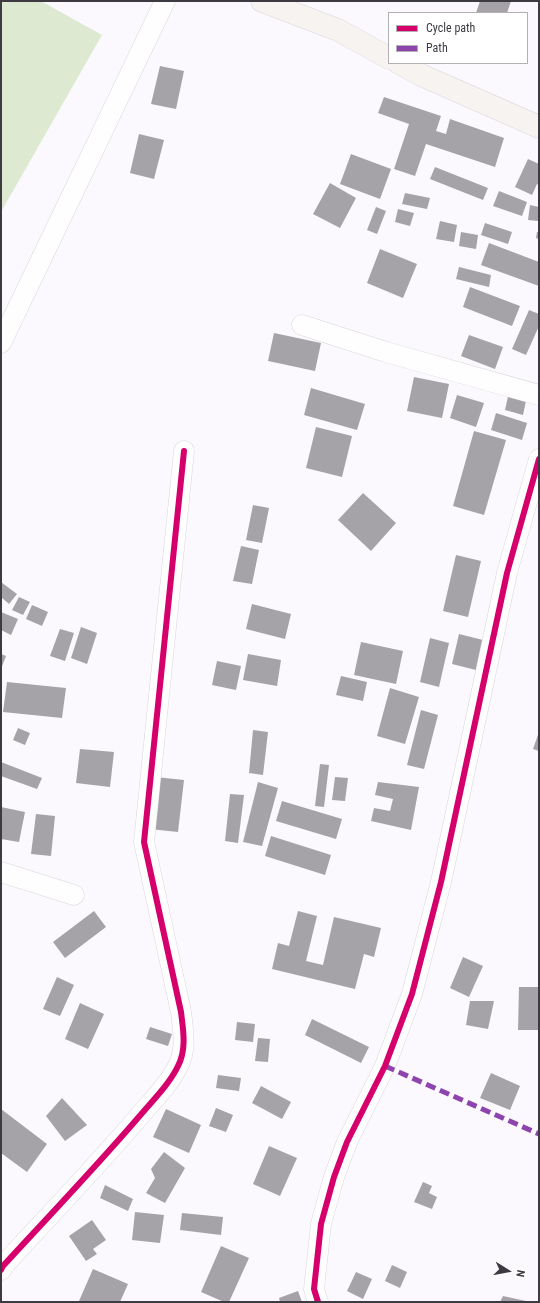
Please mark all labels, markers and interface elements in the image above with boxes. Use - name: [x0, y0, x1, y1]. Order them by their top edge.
- legend: [388, 12, 528, 64]
- text: Cycle path: [426, 21, 475, 35]
- text: Path: [426, 41, 448, 55]
- north arrow: [488, 1251, 528, 1291]
- text: N: [513, 1269, 527, 1278]

